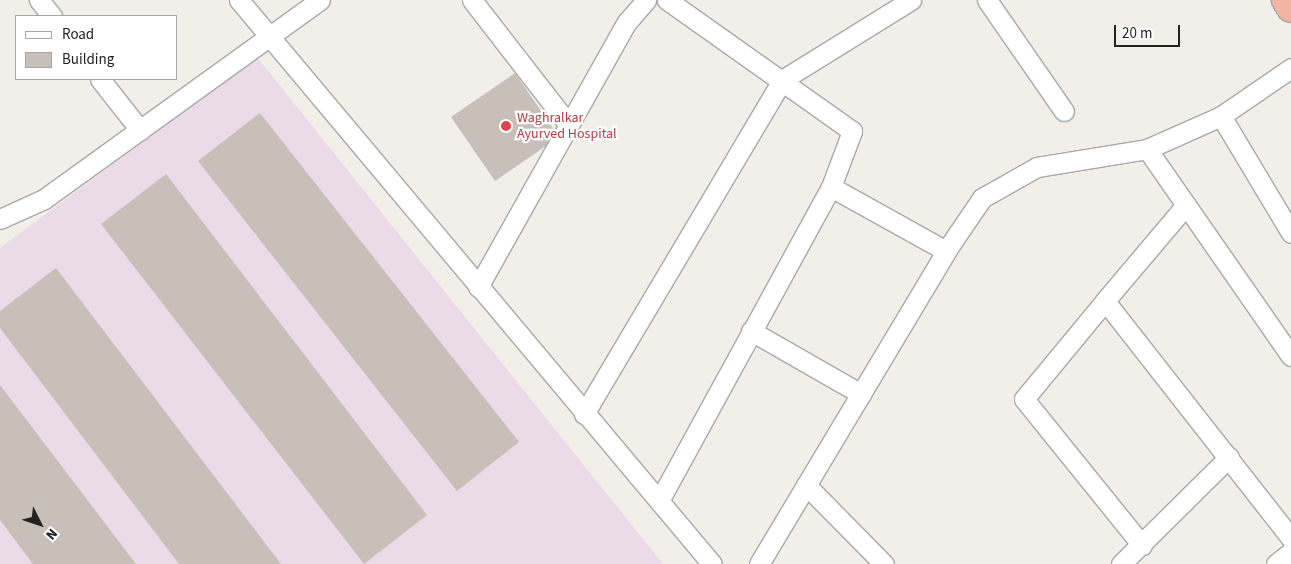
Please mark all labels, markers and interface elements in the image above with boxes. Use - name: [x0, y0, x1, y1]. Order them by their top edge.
- legend: [15, 15, 178, 80]
- scale bar: [1116, 15, 1182, 47]
- text: 20 m: [1122, 23, 1152, 44]
- text: Road: [62, 24, 94, 45]
- text: Building: [62, 49, 114, 70]
- place label: Waghralkar Ayurved Hospital: [517, 110, 617, 142]
- marker: Waghralkar Ayurved Hospital: [499, 119, 513, 133]
- north arrow: [15, 499, 65, 549]
- text: N: [41, 524, 62, 544]

